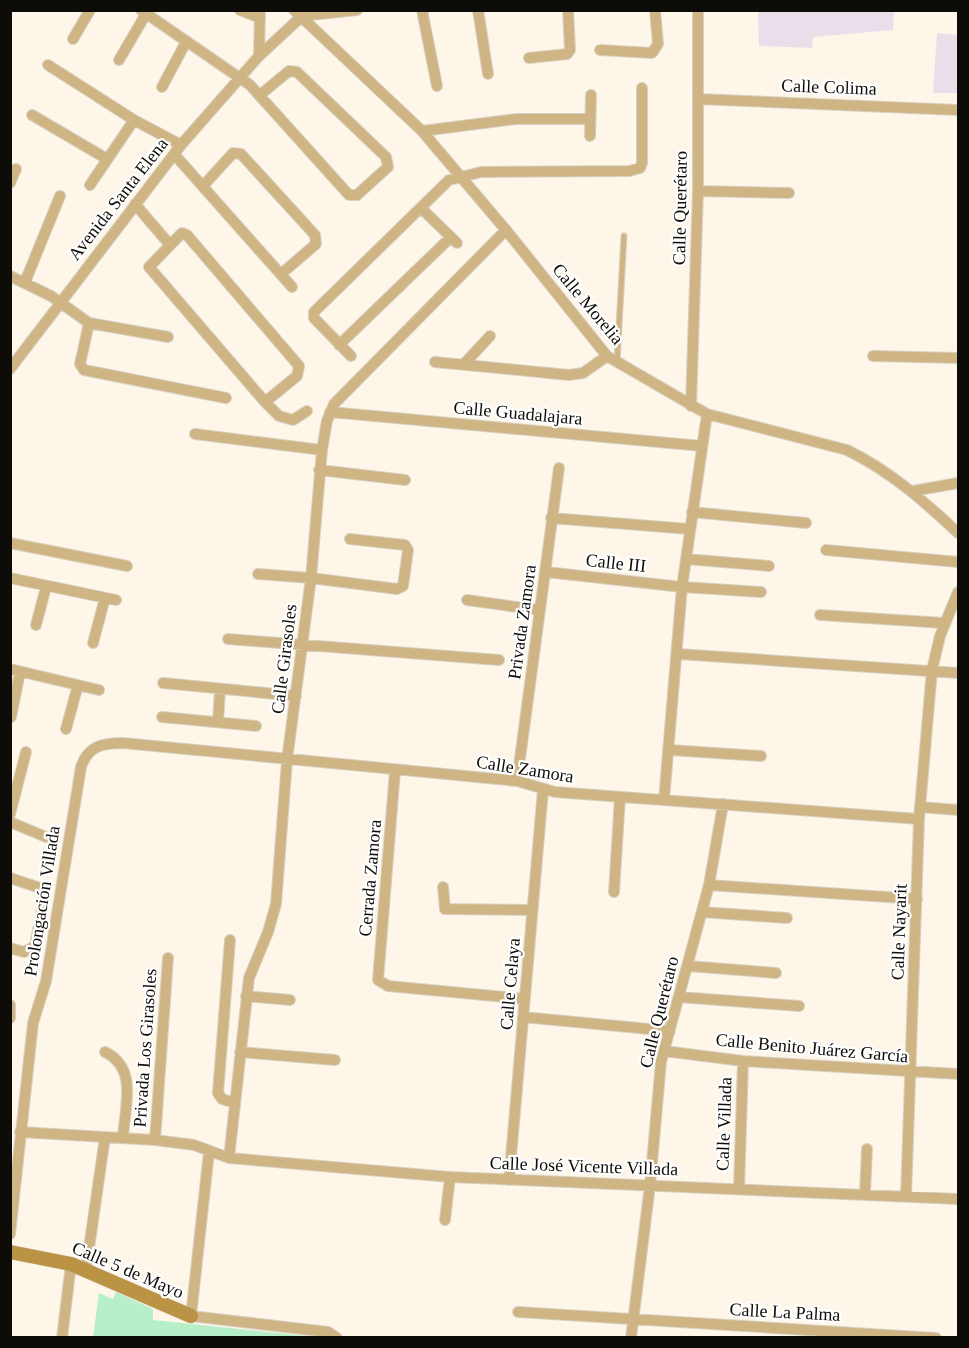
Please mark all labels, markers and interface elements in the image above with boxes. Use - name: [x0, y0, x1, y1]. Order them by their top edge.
- street label: Calle Colima: [781, 75, 877, 99]
- street label: Avenida Santa Elena: [64, 134, 172, 264]
- street label: Calle Querétaro: [669, 151, 691, 265]
- street label: Calle Morelia: [548, 259, 628, 349]
- street label: Calle Guadalajara: [453, 397, 583, 429]
- street label: Calle III: [585, 550, 647, 576]
- street label: Privada Zamora: [504, 563, 540, 681]
- street label: Calle Girasoles: [267, 603, 301, 715]
- street label: Calle Zamora: [475, 751, 575, 787]
- street label: Cerrada Zamora: [355, 819, 385, 937]
- street label: Prolongación Villada: [20, 824, 64, 978]
- street label: Calle Nayarit: [887, 883, 911, 981]
- street label: Calle Celaya: [496, 937, 524, 1031]
- street label: Calle Querétaro: [635, 954, 683, 1070]
- street label: Privada Los Girasoles: [129, 968, 161, 1128]
- street label: Calle Benito Juárez García: [715, 1030, 909, 1066]
- street label: Calle Villada: [712, 1077, 736, 1171]
- street label: Calle José Vicente Villada: [489, 1153, 679, 1179]
- street label: Calle 5 de Mayo: [69, 1237, 187, 1303]
- street label: Calle La Palma: [729, 1299, 841, 1325]

